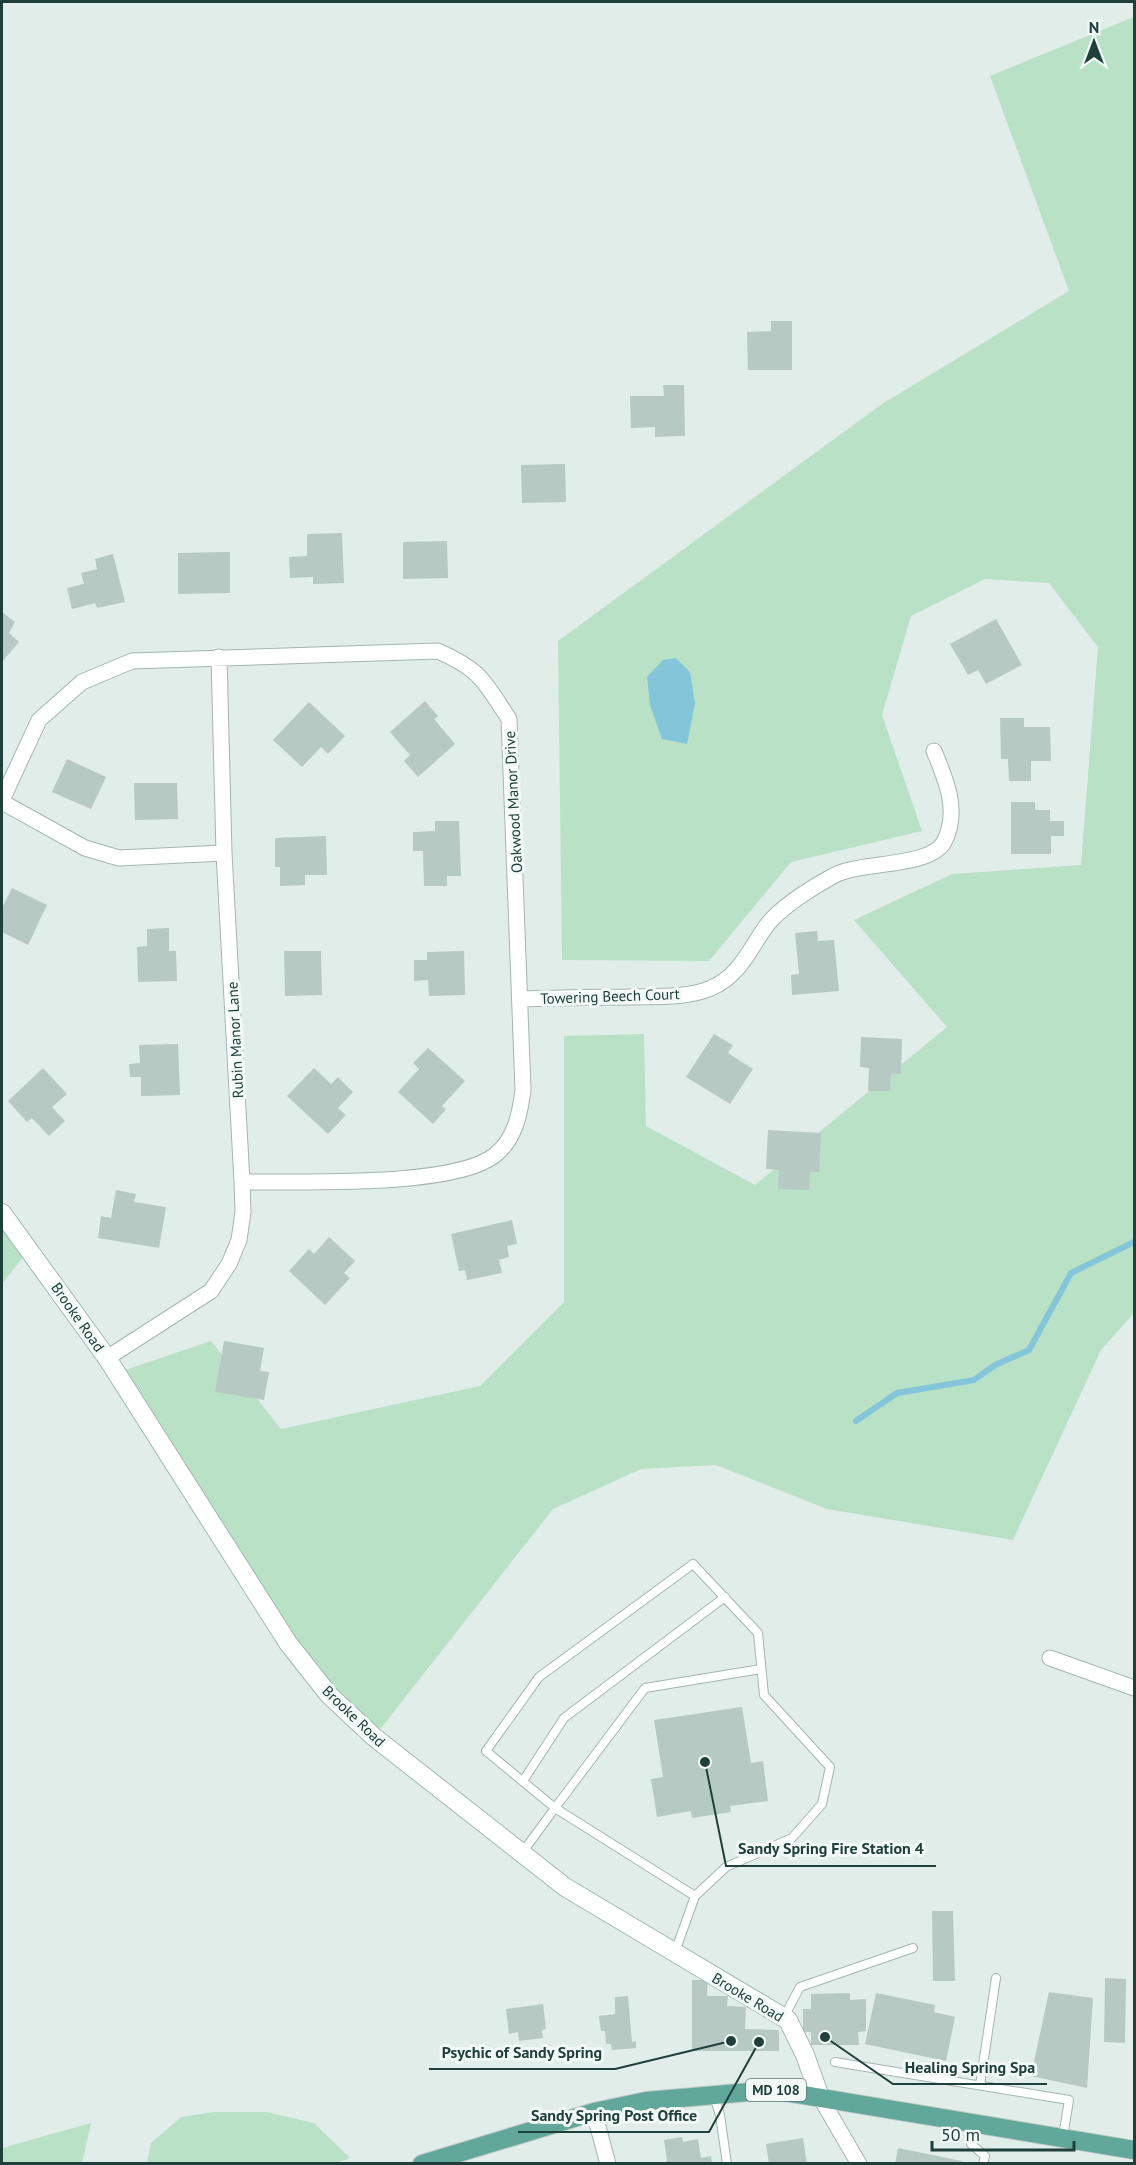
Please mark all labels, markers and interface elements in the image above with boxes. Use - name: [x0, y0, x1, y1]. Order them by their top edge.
- north arrow: [1064, 12, 1124, 72]
- text: N: [1089, 17, 1099, 37]
- street label: Oakwood Manor Drive: [500, 731, 526, 873]
- street label: Rubin Manor Lane: [222, 981, 248, 1099]
- street label: Towering Beech Court: [540, 984, 680, 1008]
- street label: Brooke Road: [47, 1279, 109, 1355]
- street label: Brooke Road: [319, 1681, 389, 1751]
- callout: Sandy Spring Fire Station 4: [726, 1832, 936, 1866]
- text: Sandy Spring Fire Station 4: [738, 1838, 924, 1858]
- street label: Brooke Road: [709, 1968, 787, 2026]
- callout: Psychic of Sandy Spring: [429, 2035, 615, 2069]
- text: Psychic of Sandy Spring: [442, 2042, 602, 2062]
- callout: Healing Spring Spa: [893, 2050, 1047, 2084]
- text: Healing Spring Spa: [905, 2057, 1035, 2077]
- road number: MD 108: [746, 2079, 806, 2101]
- callout: Sandy Spring Post Office: [518, 2098, 709, 2132]
- text: Sandy Spring Post Office: [531, 2105, 697, 2125]
- scale bar: [932, 2114, 1074, 2152]
- text: 50 m: [941, 2123, 980, 2146]

